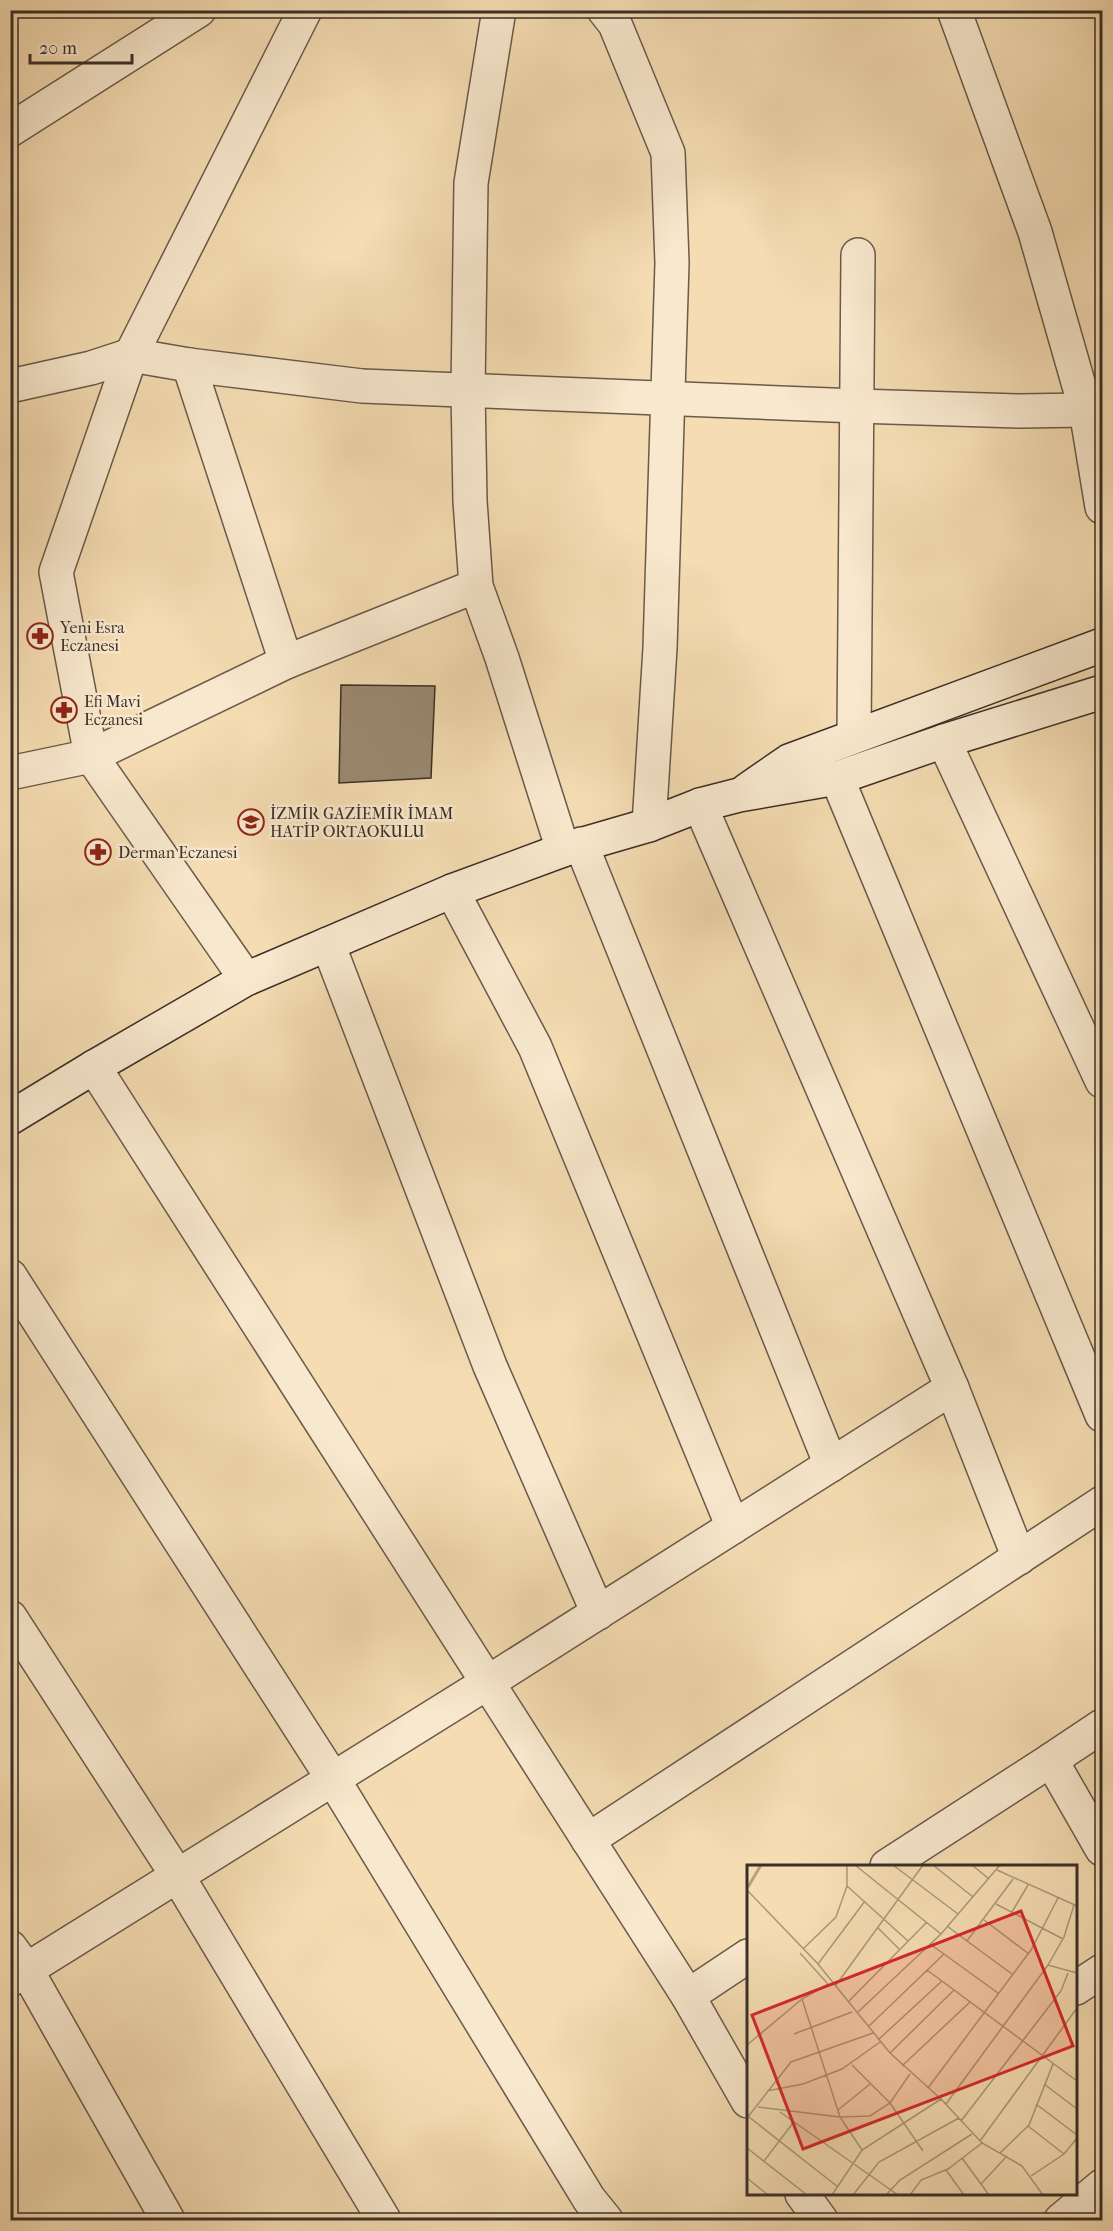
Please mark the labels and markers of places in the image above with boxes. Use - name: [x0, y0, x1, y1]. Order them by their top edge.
- place label: Yeni Esra Eczanesi: [59, 618, 125, 655]
- pharmacy icon: Yeni Esra Eczanesi: [25, 621, 55, 651]
- place label: Efi Mavi Eczanesi: [84, 692, 143, 729]
- pharmacy icon: Efi Mavi Eczanesi: [49, 695, 79, 725]
- place label: İZMİR GAZİEMİR İMAM HATİP ORTAOKULU: [270, 804, 454, 841]
- school or university icon: İZMİR GAZİEMİR İMAM HATİP ORTAOKULU: [236, 807, 266, 837]
- pharmacy icon: Derman Eczanesi: [83, 837, 113, 867]
- place label: Derman Eczanesi: [118, 843, 238, 862]

